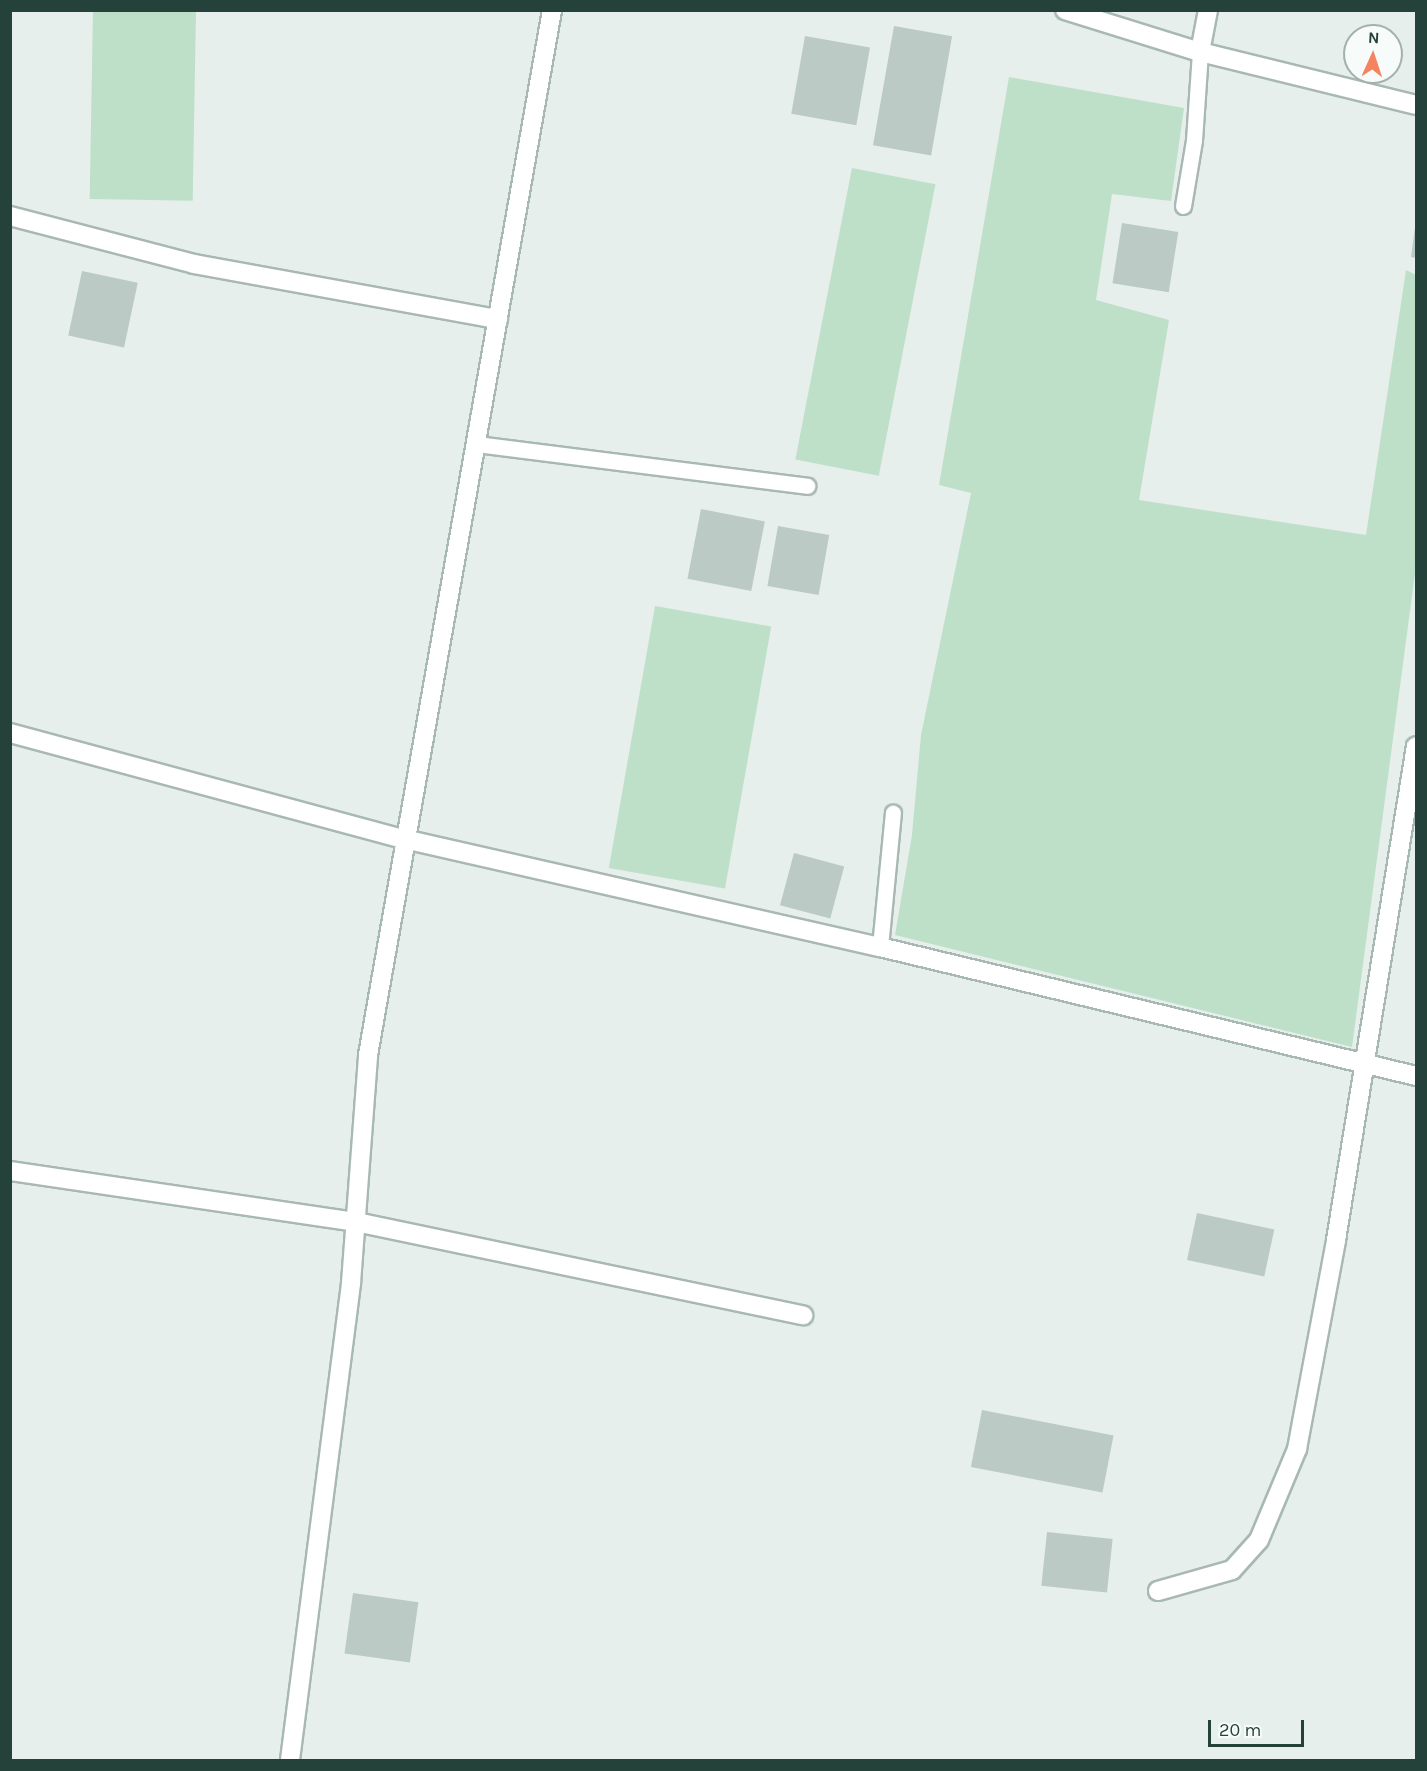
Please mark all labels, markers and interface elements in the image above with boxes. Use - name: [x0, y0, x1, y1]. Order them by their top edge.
- north arrow: [1343, 24, 1403, 84]
- text: N: [1368, 28, 1380, 47]
- scale bar: [1211, 1708, 1307, 1746]
- text: 20 m: [1219, 1719, 1261, 1741]

